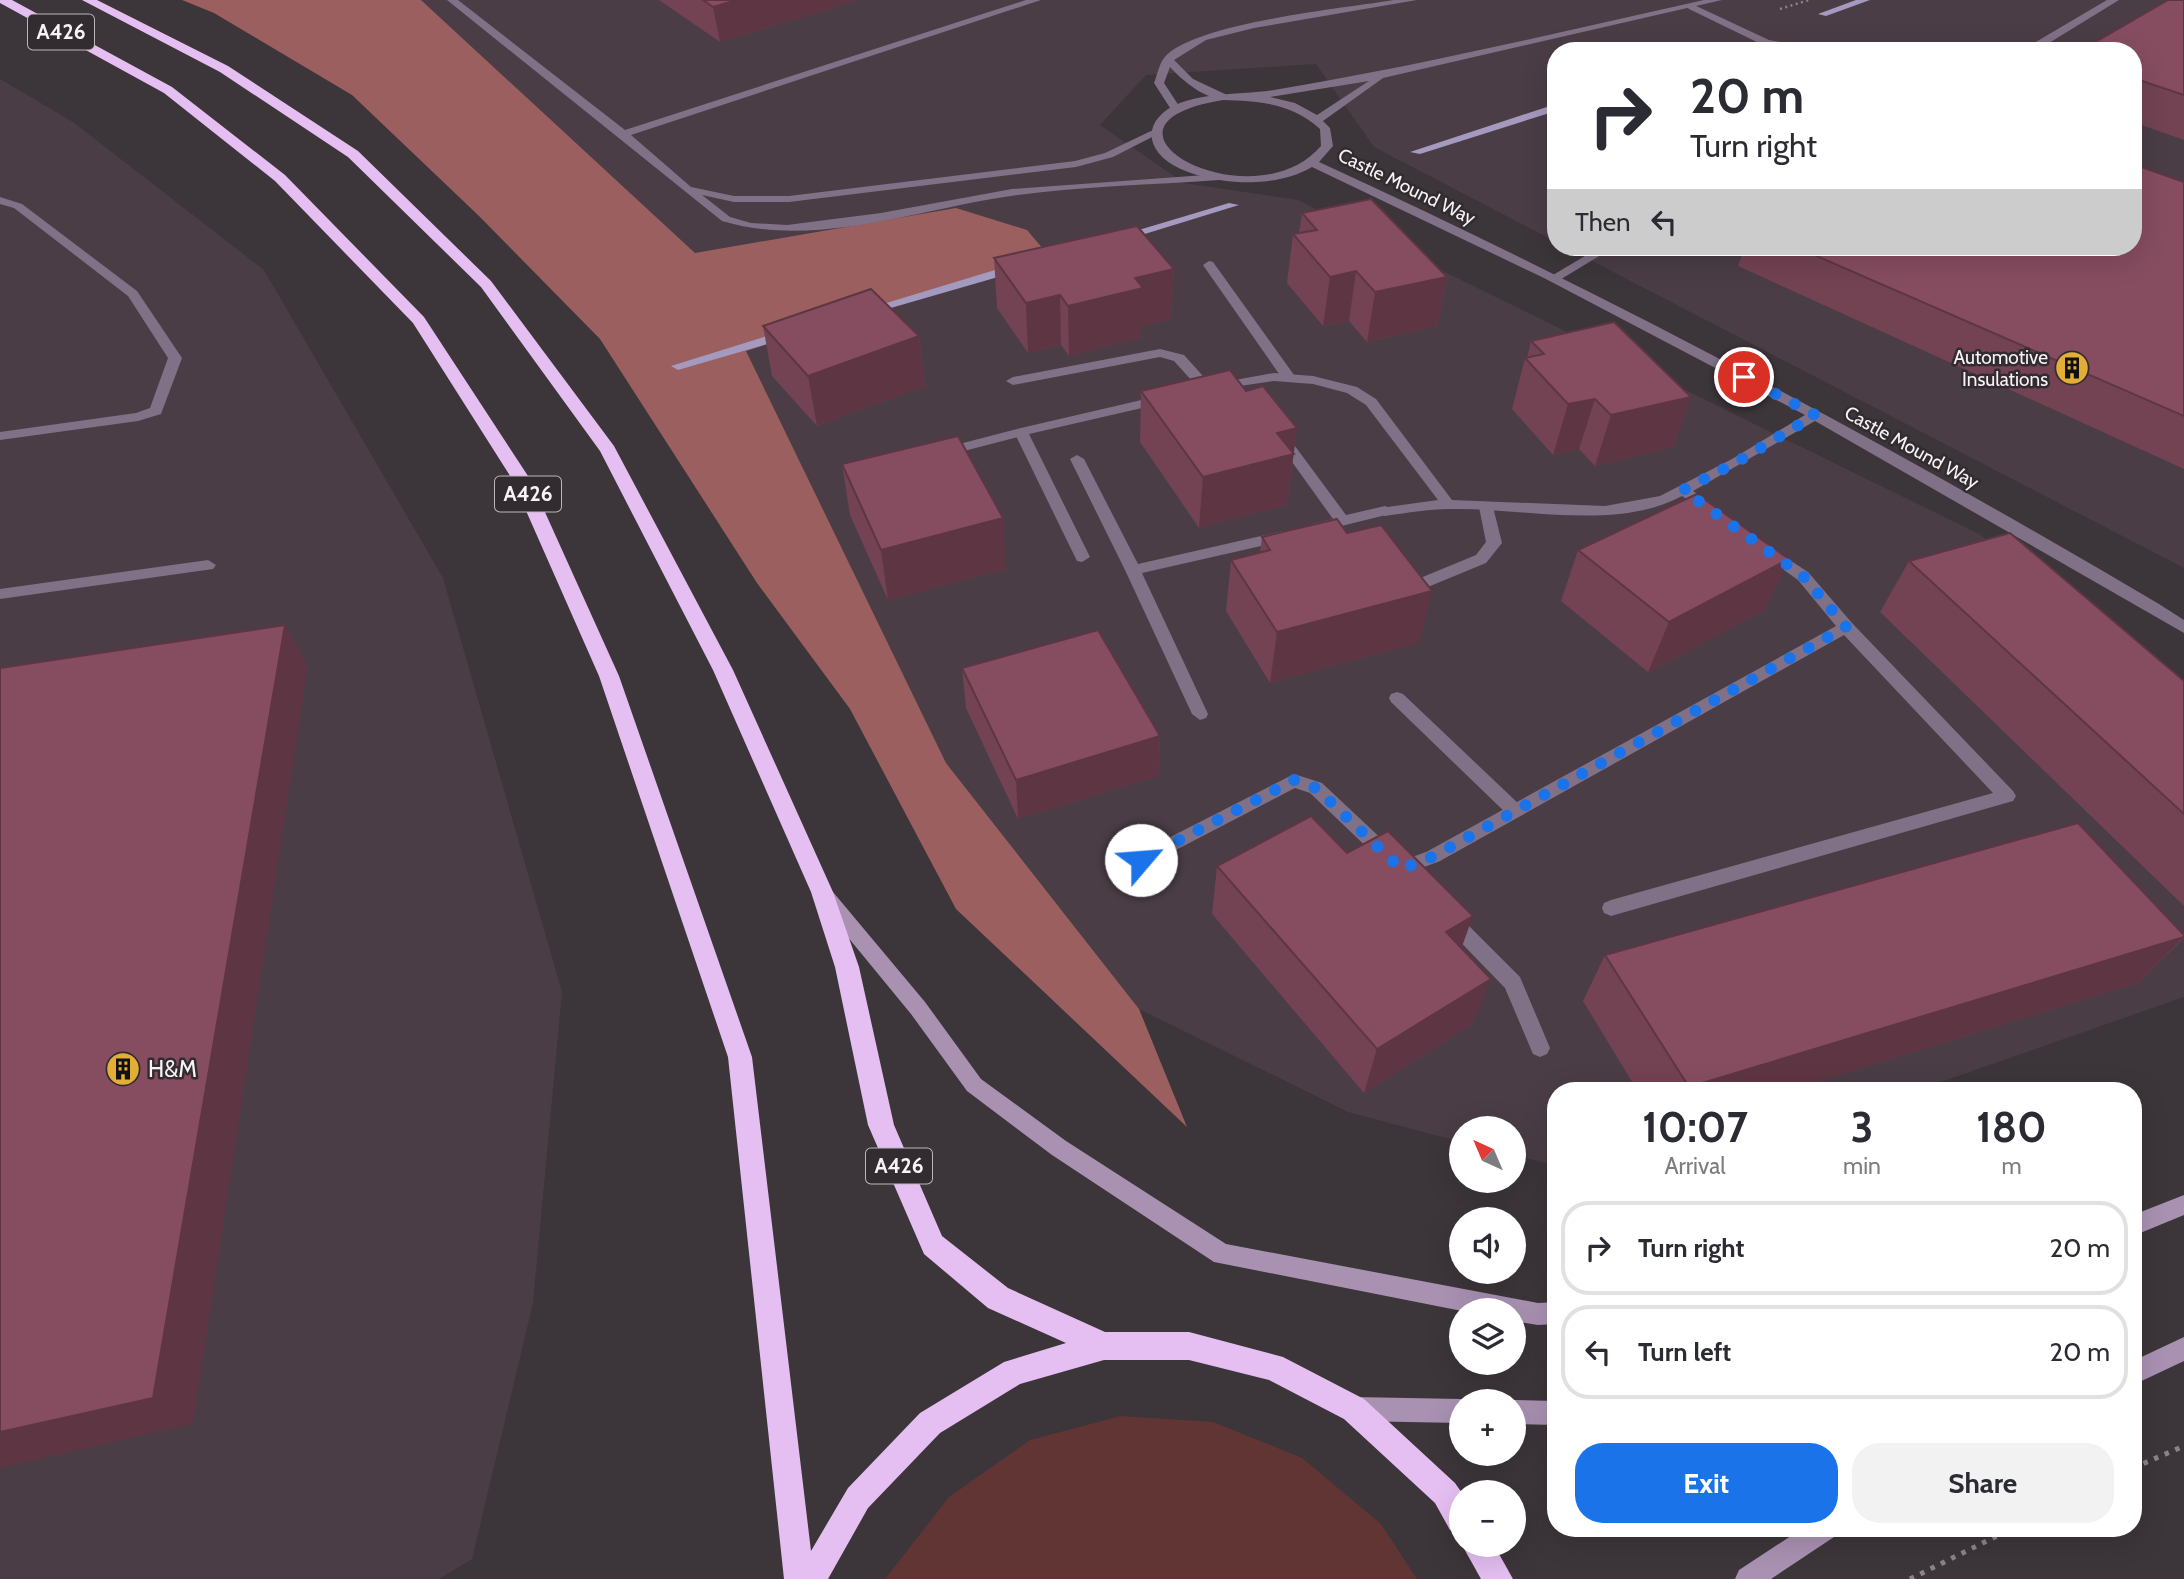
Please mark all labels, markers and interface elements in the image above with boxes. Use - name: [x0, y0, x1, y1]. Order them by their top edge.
- road number: A426: [28, 14, 94, 50]
- text: 20 m: [1690, 66, 1804, 125]
- icon: right: [1575, 70, 1666, 161]
- text: Turn right: [1690, 126, 1817, 165]
- street label: Castle Mound Way: [1334, 143, 1480, 230]
- icon: left: [1645, 203, 1683, 241]
- text: Then: [1575, 206, 1631, 238]
- place label: Automotive Insulations: [1953, 346, 2048, 391]
- pin: [1714, 347, 1774, 407]
- building icon: Automotive Insulations: [2053, 349, 2091, 387]
- icon: arrive: [1725, 358, 1763, 396]
- street label: Castle Mound Way: [1841, 401, 1983, 494]
- road number: A426: [495, 476, 561, 512]
- position arrow: [1104, 823, 1178, 897]
- building icon: H&M: [104, 1050, 142, 1088]
- place label: H&M: [148, 1055, 197, 1083]
- text: 10:07: [1642, 1101, 1748, 1153]
- text: 3: [1851, 1101, 1873, 1153]
- text: 180: [1976, 1101, 2047, 1153]
- north arrow: [1449, 1116, 1526, 1194]
- map controls: [1449, 1116, 1526, 1557]
- road number: A426: [866, 1148, 932, 1184]
- text: Arrival: [1664, 1152, 1726, 1180]
- text: min: [1843, 1152, 1881, 1180]
- text: m: [2001, 1152, 2022, 1180]
- button: sound: [1449, 1207, 1526, 1284]
- icon: right: [1579, 1229, 1617, 1267]
- text: Turn right: [1638, 1232, 1744, 1264]
- text: 20 m: [2050, 1232, 2110, 1264]
- button: layers: [1449, 1298, 1526, 1375]
- icon: left: [1579, 1333, 1617, 1371]
- text: Turn left: [1638, 1336, 1731, 1368]
- text: 20 m: [2050, 1336, 2110, 1368]
- button: +: [1449, 1389, 1526, 1466]
- button: Exit: [1575, 1443, 1838, 1523]
- button: Share: [1852, 1443, 2114, 1523]
- button: −: [1449, 1480, 1526, 1557]

